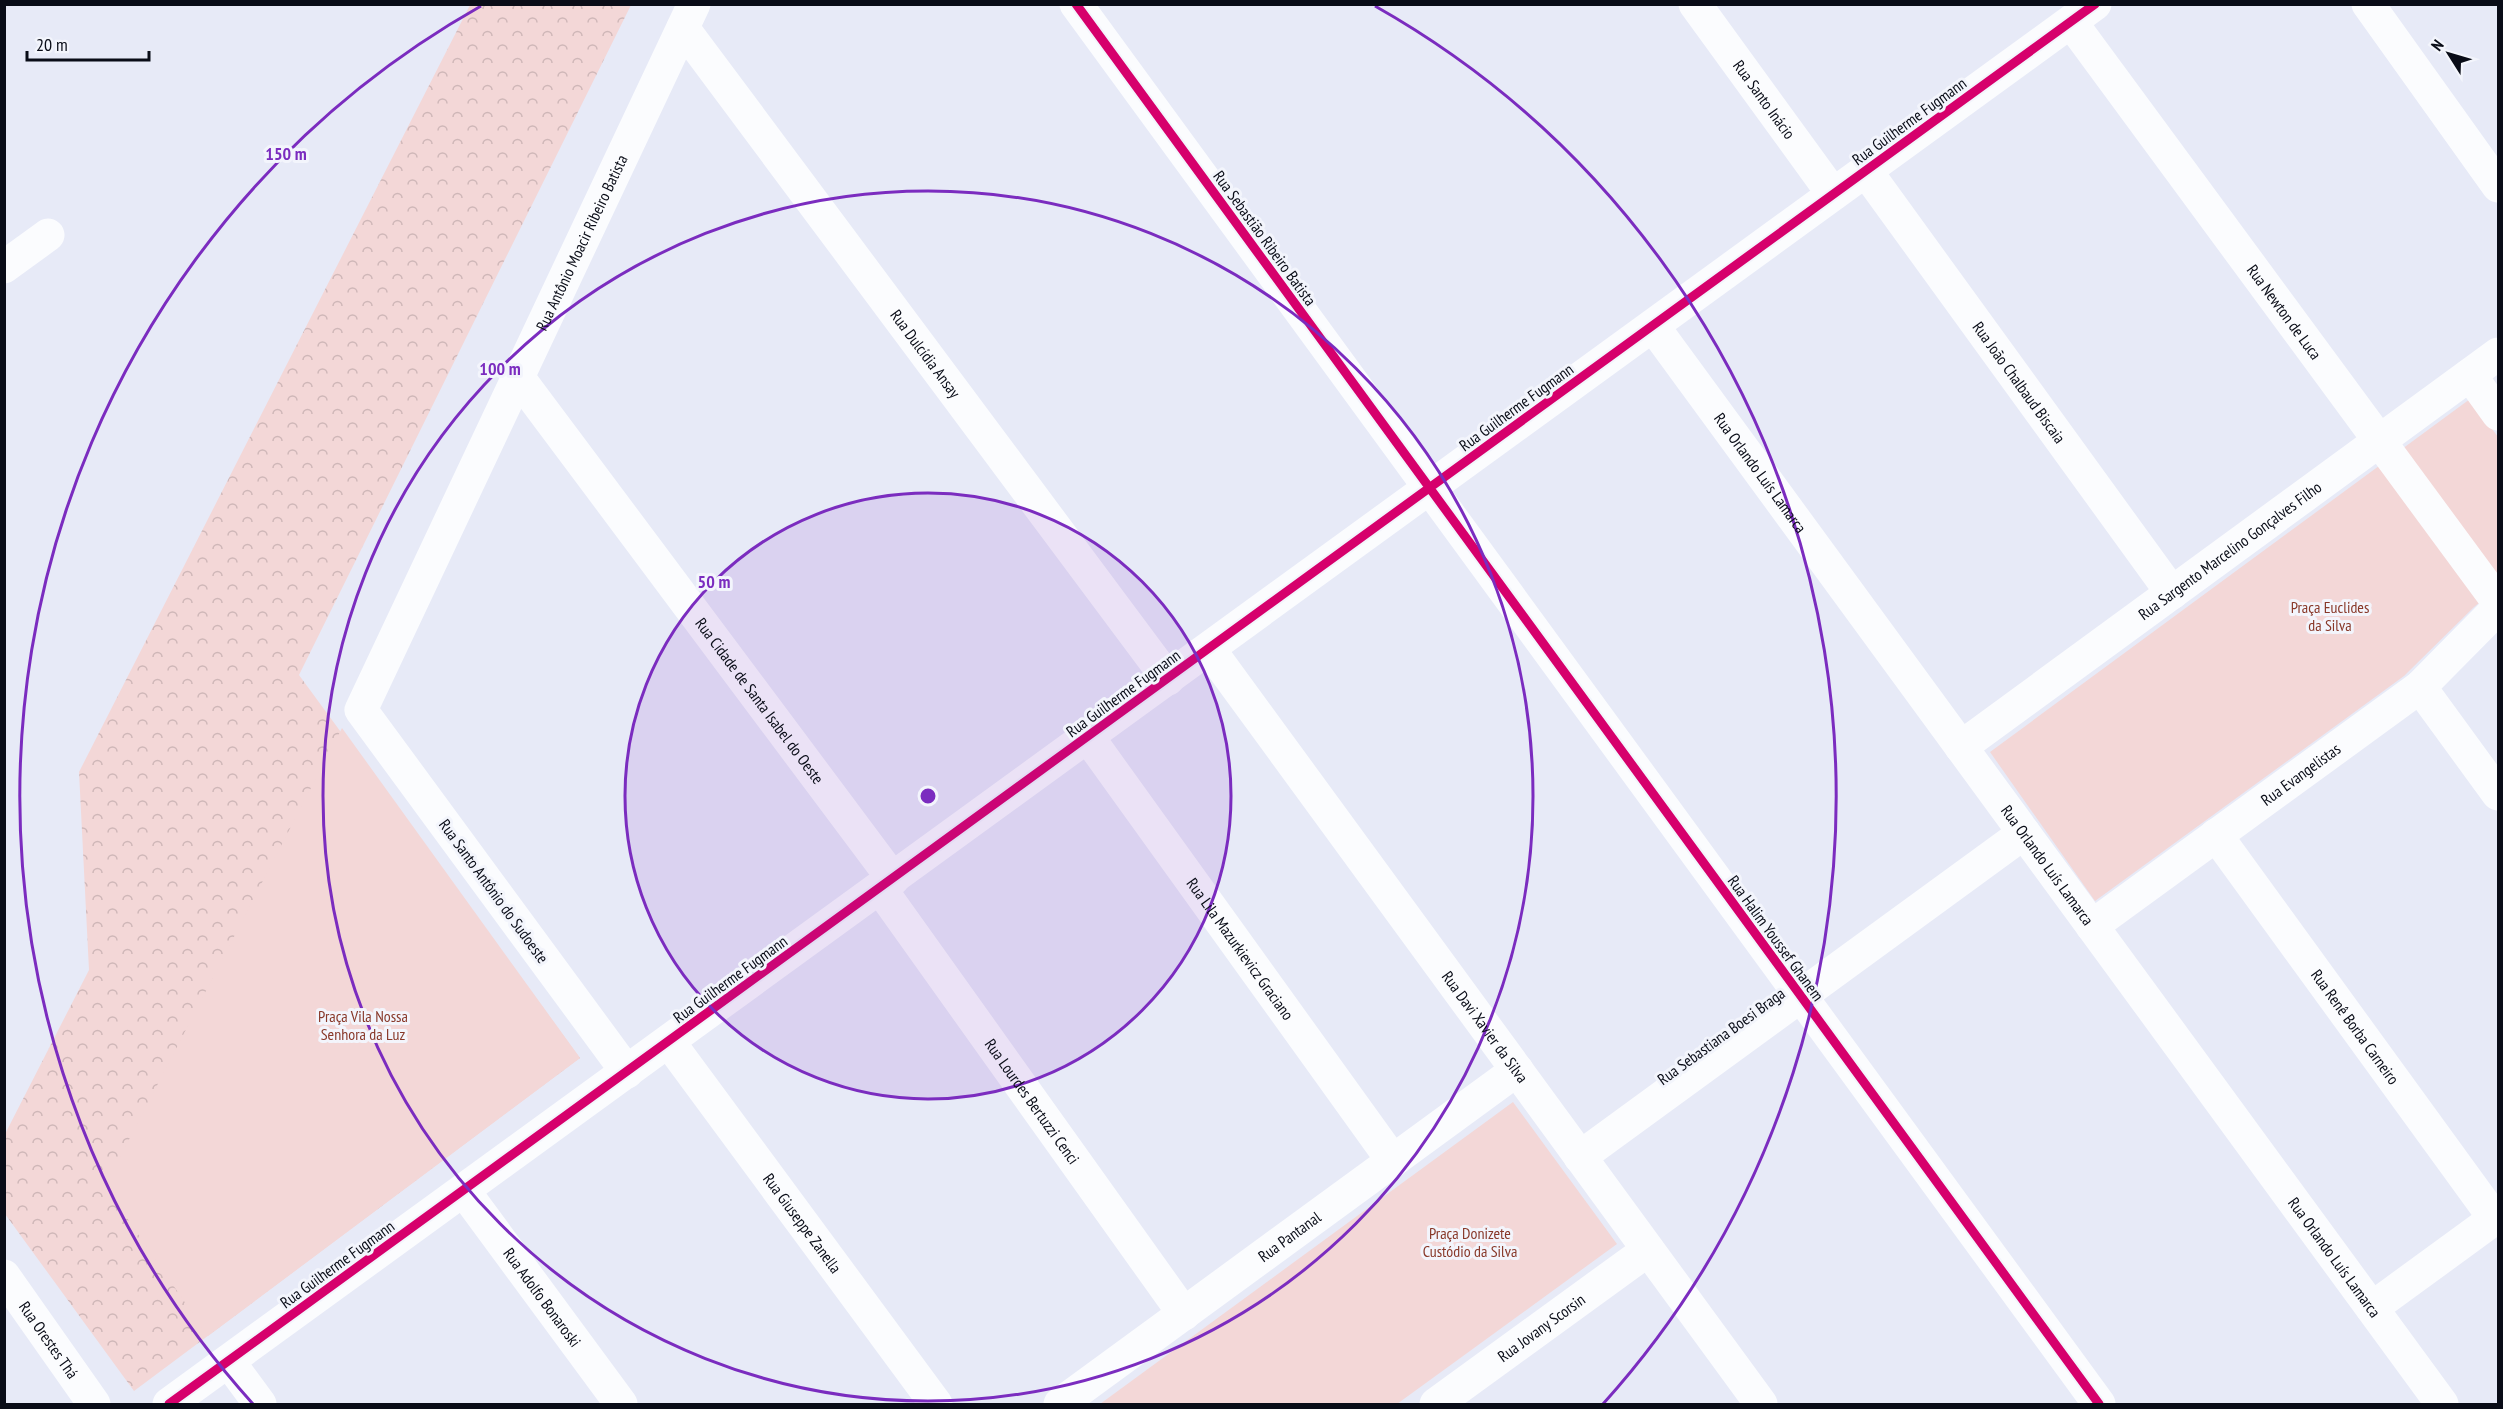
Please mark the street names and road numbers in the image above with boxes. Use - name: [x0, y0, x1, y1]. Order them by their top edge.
- street label: Rua Santo Inácio: [1729, 56, 1800, 143]
- street label: Rua Guilherme Fugmann: [1848, 73, 1970, 169]
- street label: Rua Antônio Moacir Ribeiro Batista: [531, 151, 631, 334]
- street label: Rua Sebastião Ribeiro Batista: [1209, 167, 1321, 309]
- street label: Rua Newton de Luca: [2243, 260, 2326, 363]
- street label: Rua Dulcídia Ansay: [886, 306, 965, 402]
- street label: Rua João Chalbaud Biscaia: [1968, 317, 2070, 447]
- street label: Rua Guilherme Fugmann: [1455, 359, 1577, 455]
- street label: Rua Orlando Luís Lamarca: [1710, 409, 1811, 537]
- street label: Rua Sargento Marcelino Gonçalves Filho: [2134, 477, 2325, 624]
- street label: Rua Cidade de Santa Isabel do Oeste: [691, 614, 828, 788]
- street label: Rua Guilherme Fugmann: [1062, 645, 1184, 741]
- street label: Rua Evangelistas: [2257, 738, 2344, 810]
- street label: Rua Orlando Luís Lamarca: [1997, 801, 2098, 929]
- street label: Rua Santo Antônio do Sudoeste: [435, 815, 553, 967]
- street label: Rua Halim Youssef Ghanem: [1724, 871, 1828, 1005]
- street label: Rua Lila Mazurkievicz Graciano: [1183, 874, 1298, 1024]
- street label: Rua Guilherme Fugmann: [669, 931, 791, 1027]
- street label: Rua Renê Borba Carneiro: [2307, 965, 2404, 1088]
- street label: Rua Davi Xavier da Silva: [1438, 967, 1533, 1087]
- street label: Rua Sebastiana Boesi Braga: [1653, 983, 1789, 1089]
- street label: Rua Lourdes Bertuzzi Cenci: [981, 1035, 1084, 1168]
- street label: Rua Giuseppe Zanella: [759, 1169, 846, 1277]
- street label: Rua Orlando Luís Lamarca: [2284, 1193, 2385, 1321]
- street label: Rua Pantanal: [1254, 1207, 1325, 1266]
- street label: Rua Guilherme Fugmann: [276, 1216, 398, 1312]
- street label: Rua Adolfo Bonaroski: [499, 1244, 585, 1351]
- street label: Rua Jovany Scorsin: [1494, 1289, 1589, 1366]
- street label: Rua Orestes Thá: [15, 1297, 83, 1382]

